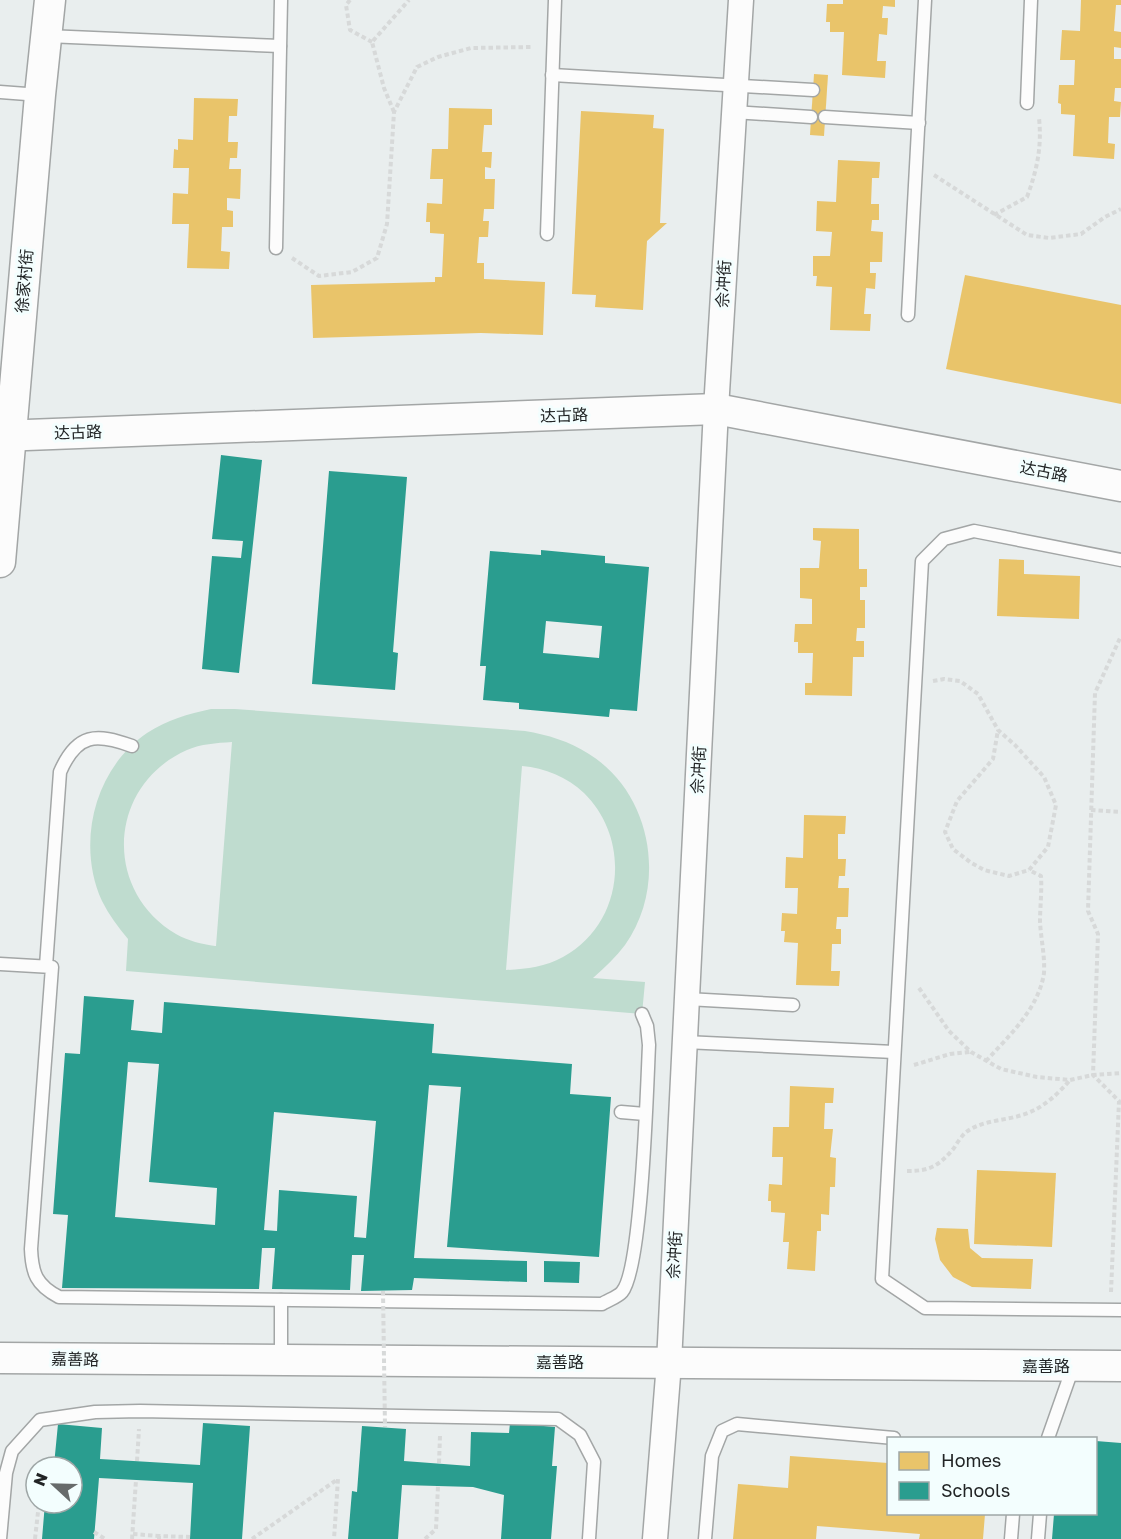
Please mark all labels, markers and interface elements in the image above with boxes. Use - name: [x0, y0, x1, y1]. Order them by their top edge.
- street label: 徐家村街: [11, 248, 37, 314]
- street label: 佘冲街: [712, 260, 734, 308]
- street label: 达古路: [540, 404, 588, 426]
- street label: 达古路: [54, 421, 102, 443]
- street label: 达古路: [1019, 457, 1069, 485]
- street label: 佘冲街: [687, 746, 709, 794]
- street label: 佘冲街: [663, 1231, 685, 1279]
- street label: 嘉善路: [51, 1349, 99, 1369]
- street label: 嘉善路: [536, 1352, 584, 1372]
- street label: 嘉善路: [1022, 1356, 1070, 1376]
- legend: [887, 1437, 1097, 1515]
- text: Homes: [941, 1449, 1001, 1471]
- north arrow: [24, 1455, 84, 1515]
- text: N: [29, 1470, 52, 1489]
- text: Schools: [941, 1479, 1010, 1501]

